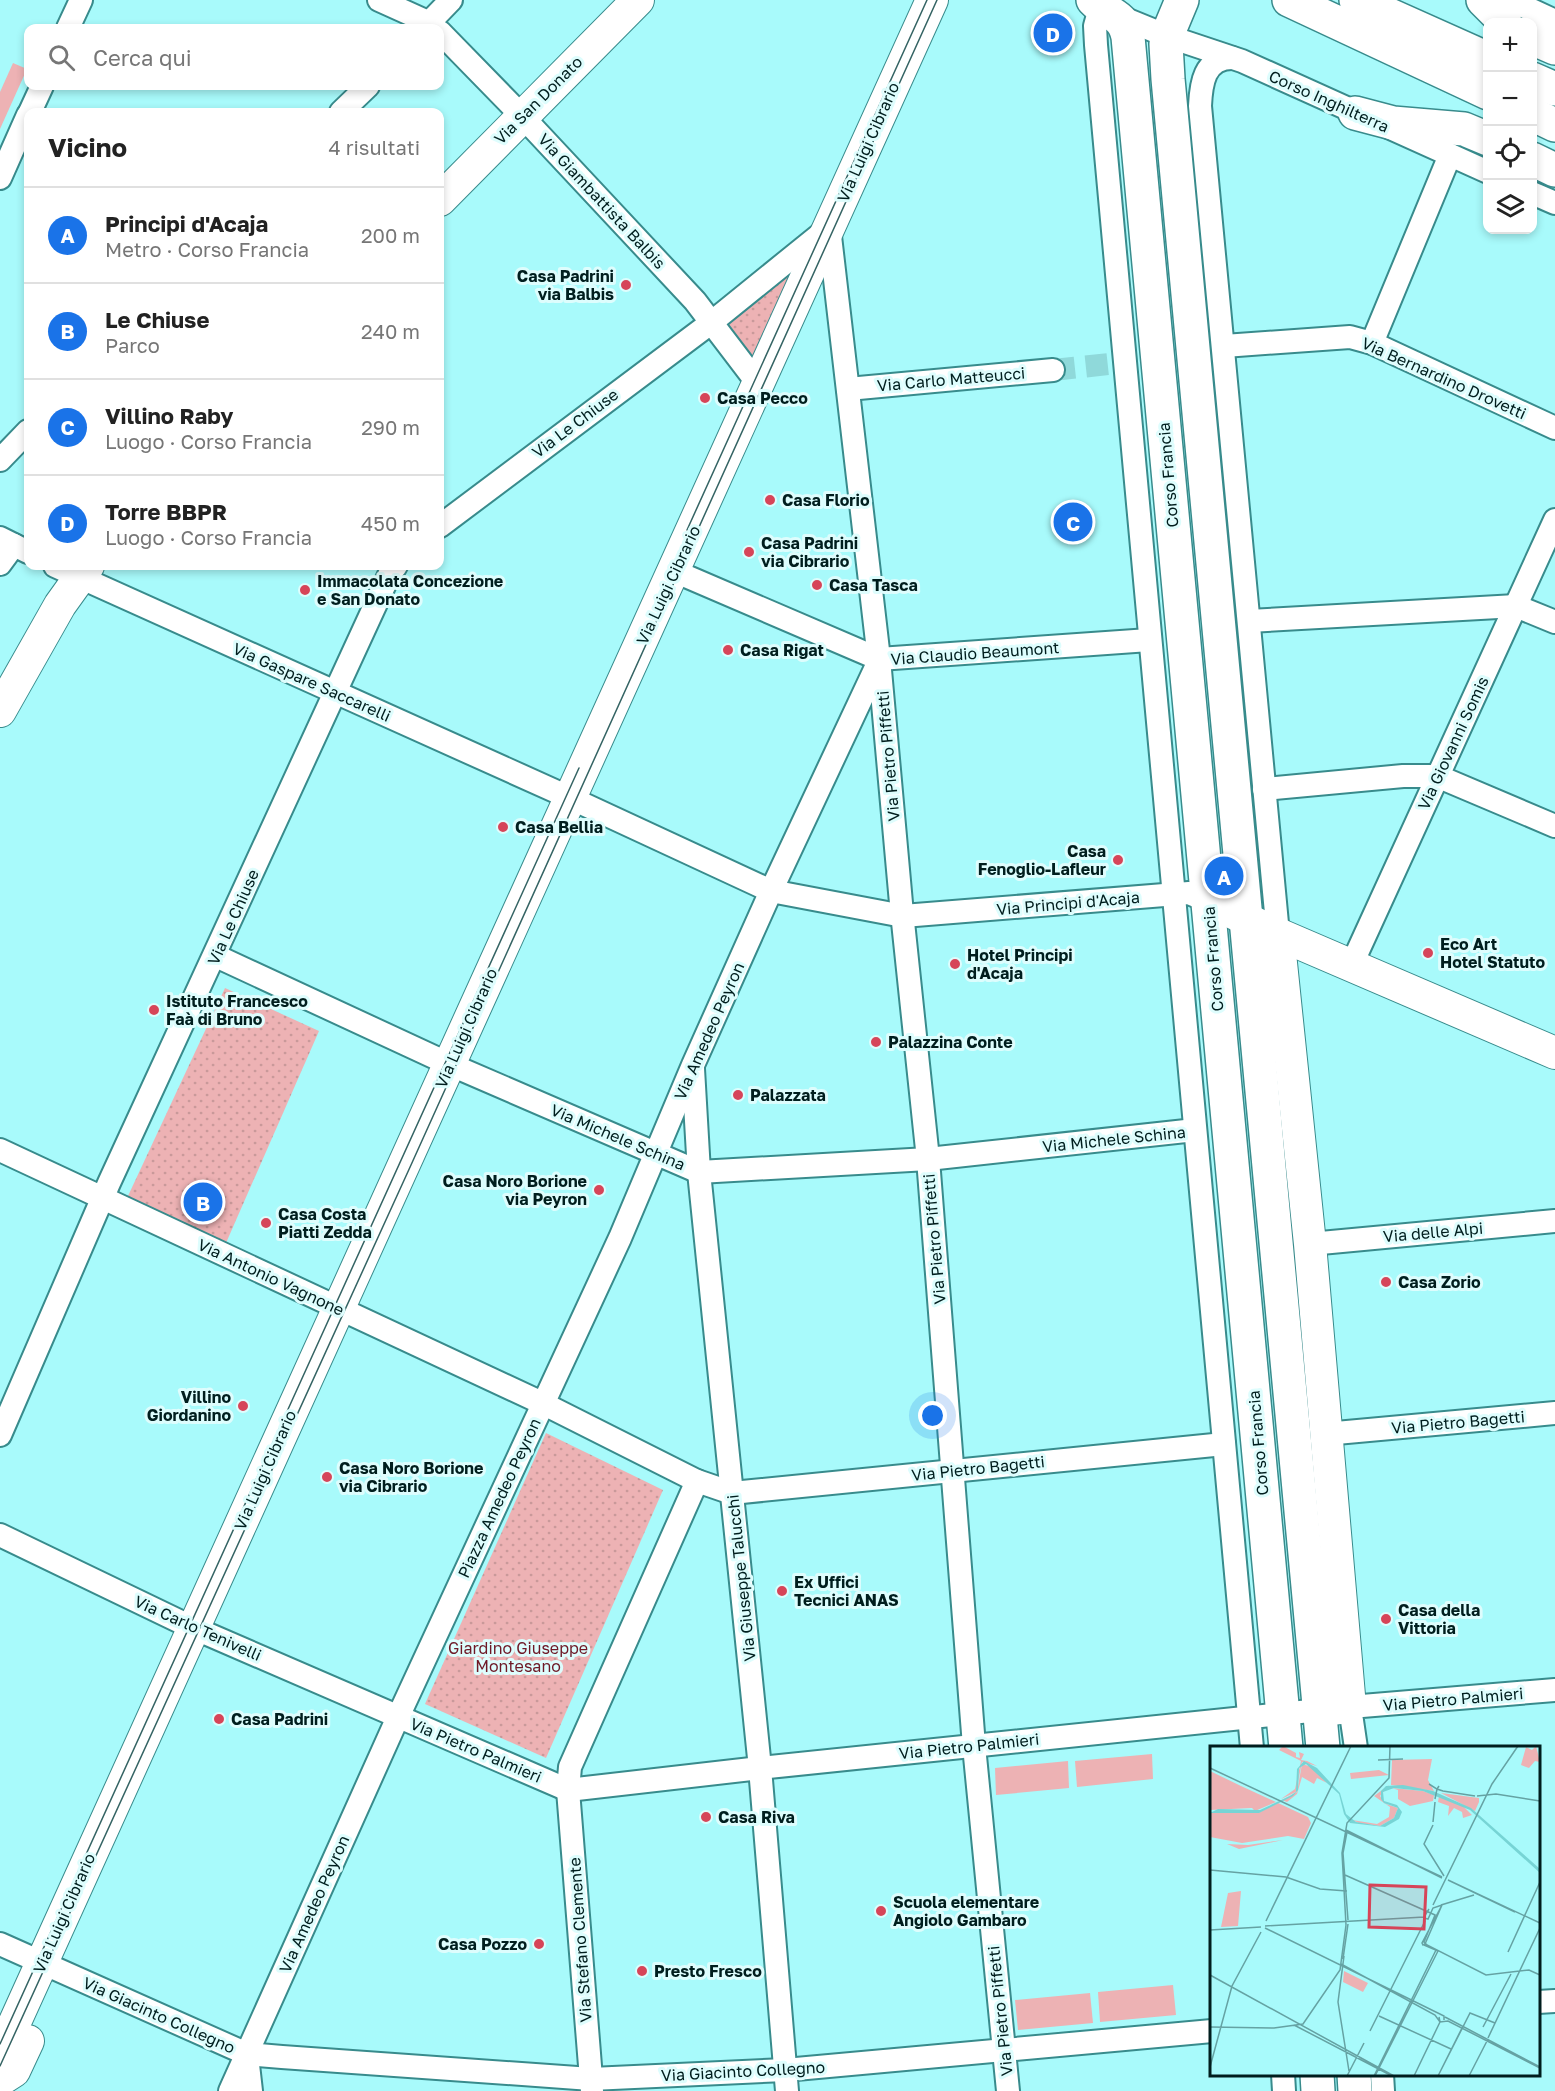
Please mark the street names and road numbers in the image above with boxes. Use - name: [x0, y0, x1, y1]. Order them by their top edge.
- street label: Via San Donato: [490, 52, 586, 148]
- street label: Corso Inghilterra: [1266, 66, 1392, 136]
- street label: Via Luigi Cibrario: [833, 79, 903, 205]
- street label: Via Giambattista Balbis: [534, 129, 670, 273]
- street label: Via Bernardino Drovetti: [1359, 333, 1529, 423]
- street label: Via Carlo Matteucci: [876, 363, 1026, 395]
- street label: Via Le Chiuse: [528, 384, 622, 462]
- street label: Corso Francia: [1153, 422, 1183, 528]
- street label: Via Luigi Cibrario: [632, 522, 704, 648]
- street label: Via Claudio Beaumont: [890, 637, 1060, 669]
- street label: Via Gaspare Saccarelli: [230, 638, 394, 726]
- street label: Via Giovanni Somis: [1413, 673, 1493, 813]
- street label: Via Pietro Piffetti: [872, 690, 904, 822]
- street label: Via Le Chiuse: [203, 866, 263, 968]
- street label: Via Principi d'Acaja: [996, 887, 1140, 919]
- street label: Corso Francia: [1198, 906, 1228, 1012]
- street label: Via Amedeo Peyron: [670, 959, 748, 1103]
- street label: Via Luigi Cibrario: [431, 965, 501, 1091]
- street label: Via Michele Schina: [548, 1100, 688, 1174]
- street label: Via Michele Schina: [1041, 1122, 1187, 1156]
- street label: Via Pietro Piffetti: [918, 1173, 950, 1305]
- street label: Via delle Alpi: [1382, 1218, 1484, 1246]
- street label: Via Antonio Vagnone: [195, 1234, 347, 1320]
- street label: Corso Francia: [1243, 1390, 1273, 1496]
- street label: Via Pietro Bagetti: [1390, 1406, 1526, 1438]
- street label: Via Luigi Cibrario: [230, 1407, 300, 1533]
- street label: Piazza Amedeo Peyron: [453, 1415, 545, 1581]
- street label: Via Pietro Bagetti: [910, 1451, 1046, 1485]
- street label: Via Giuseppe Talucchi: [722, 1493, 760, 1663]
- street label: Via Carlo Tenivelli: [131, 1591, 265, 1665]
- street label: Via Pietro Palmieri: [1382, 1683, 1524, 1715]
- street label: Via Pietro Palmieri: [407, 1713, 545, 1787]
- street label: Via Pietro Palmieri: [898, 1729, 1040, 1763]
- street label: Via Amedeo Peyron: [275, 1832, 353, 1976]
- street label: Via Luigi Cibrario: [29, 1850, 99, 1976]
- street label: Via Stefano Clemente: [564, 1857, 596, 2023]
- street label: Via Pietro Piffetti: [983, 1945, 1017, 2077]
- street label: Via Giacinto Collegno: [80, 1972, 238, 2058]
- street label: Via Giacinto Collegno: [660, 2057, 826, 2085]

